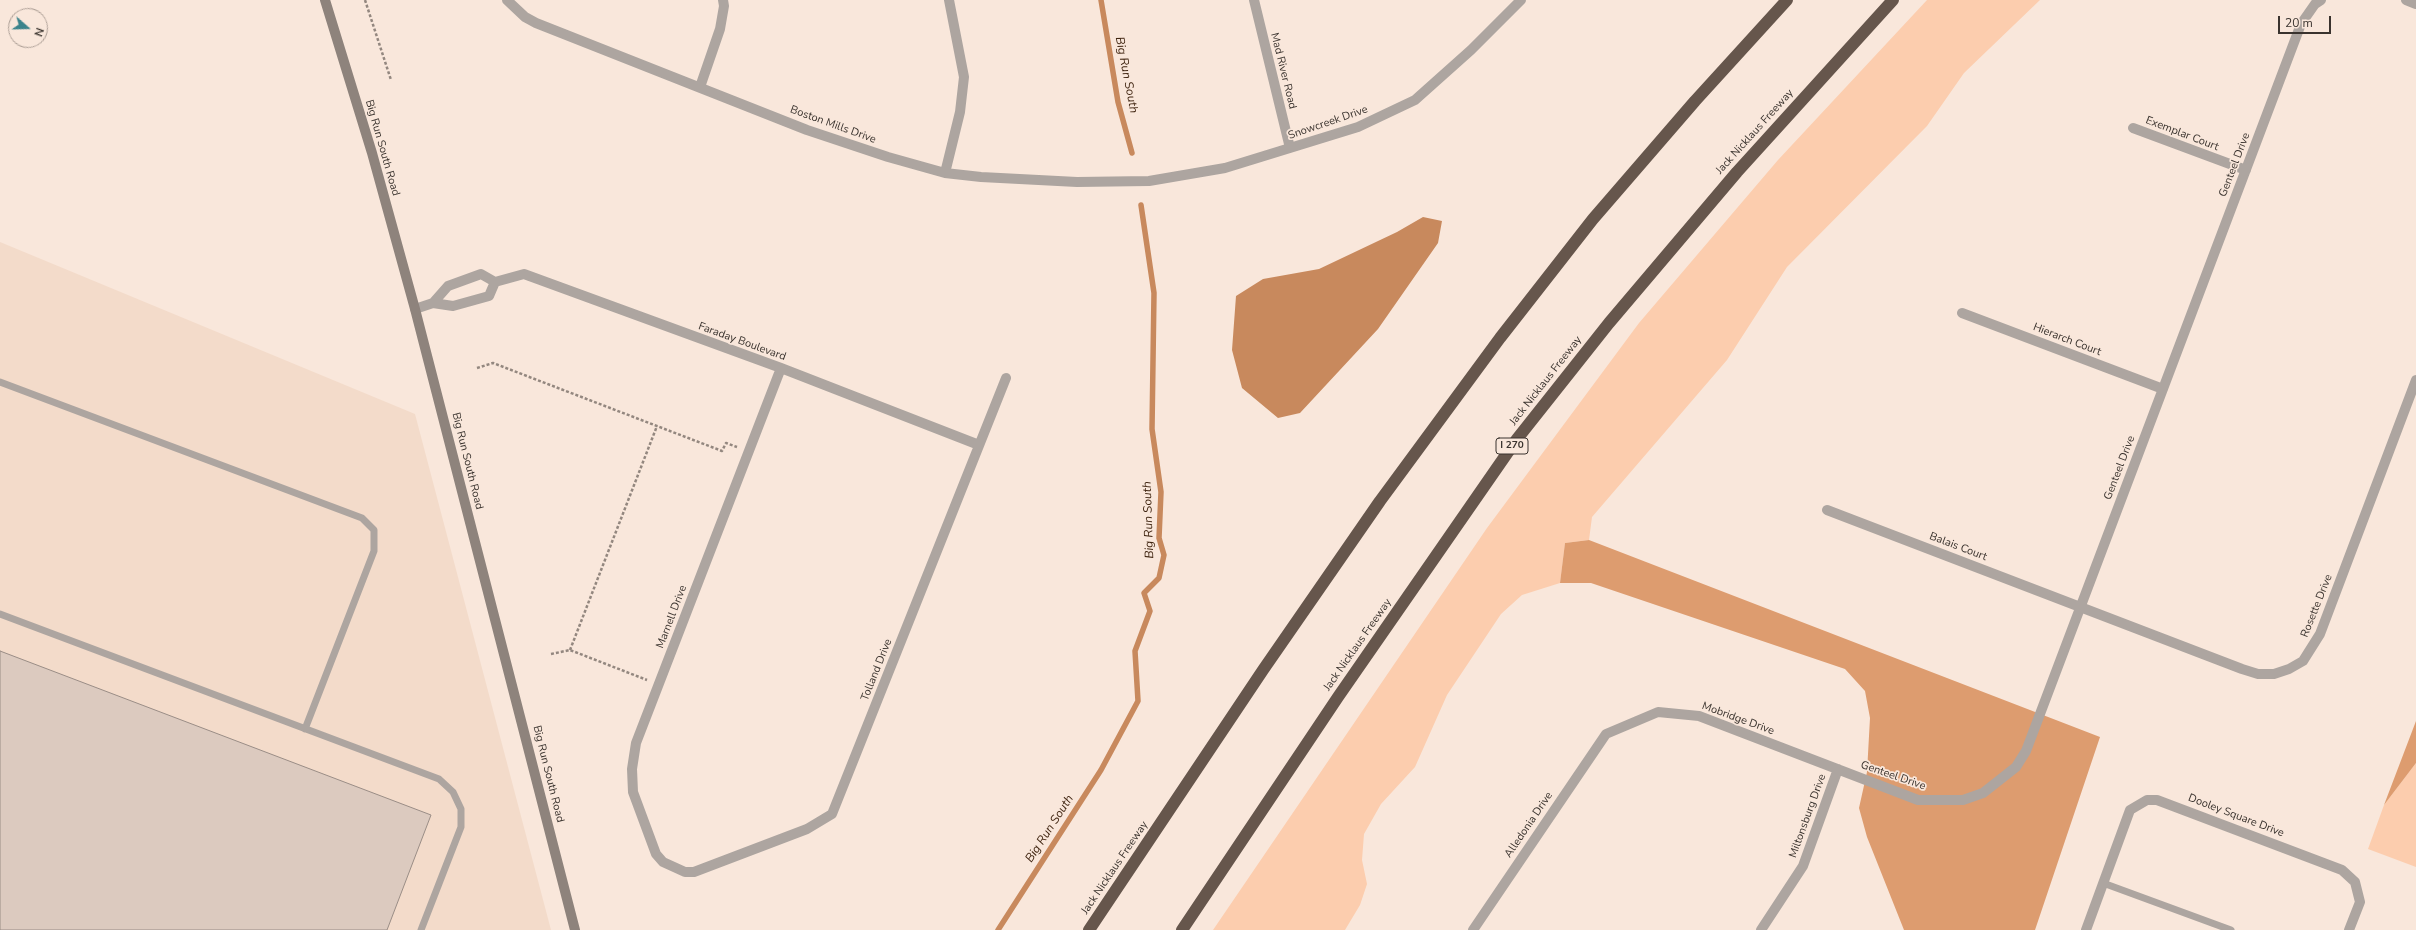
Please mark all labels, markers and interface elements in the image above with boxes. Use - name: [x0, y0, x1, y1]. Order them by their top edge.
- north arrow: [8, 8, 48, 48]
- scale bar: [2280, 8, 2333, 34]
- text: 20 m: [2285, 15, 2313, 31]
- text: N: [30, 25, 47, 38]
- street label: Mad River Road: [1267, 31, 1299, 111]
- water label: Big Run South: [1112, 36, 1140, 114]
- street label: Jack Nicklaus Freeway: [1713, 87, 1797, 177]
- street label: Big Run South Road: [362, 98, 402, 198]
- street label: Boston Mills Drive: [788, 103, 878, 147]
- street label: Snowcreek Drive: [1286, 103, 1370, 143]
- street label: Exemplar Court: [2144, 114, 2220, 154]
- street label: Genteel Drive: [2217, 131, 2253, 199]
- street label: Faraday Boulevard: [696, 320, 788, 364]
- street label: Hierarch Court: [2031, 321, 2103, 359]
- street label: Jack Nicklaus Freeway: [1507, 334, 1585, 428]
- street label: Big Run South Road: [449, 411, 485, 511]
- street label: Genteel Drive: [2102, 434, 2138, 502]
- road number: I 270: [1496, 438, 1528, 454]
- water label: Big Run South: [1140, 481, 1158, 559]
- street label: Balais Court: [1927, 530, 1989, 564]
- street label: Rosette Drive: [2298, 573, 2336, 639]
- street label: Marnell Drive: [654, 583, 690, 651]
- street label: Jack Nicklaus Freeway: [1321, 596, 1395, 694]
- street label: Tolland Drive: [859, 637, 895, 703]
- street label: Mobridge Drive: [1700, 700, 1776, 738]
- street label: Big Run South Road: [530, 724, 566, 824]
- street label: Genteel Drive: [1859, 759, 1927, 793]
- street label: Miltonsburg Drive: [1787, 772, 1829, 860]
- street label: Alledonia Drive: [1502, 790, 1556, 860]
- street label: Dooley Square Drive: [2186, 792, 2286, 840]
- water label: Big Run South: [1023, 793, 1077, 865]
- street label: Jack Nicklaus Freeway: [1079, 819, 1151, 917]

